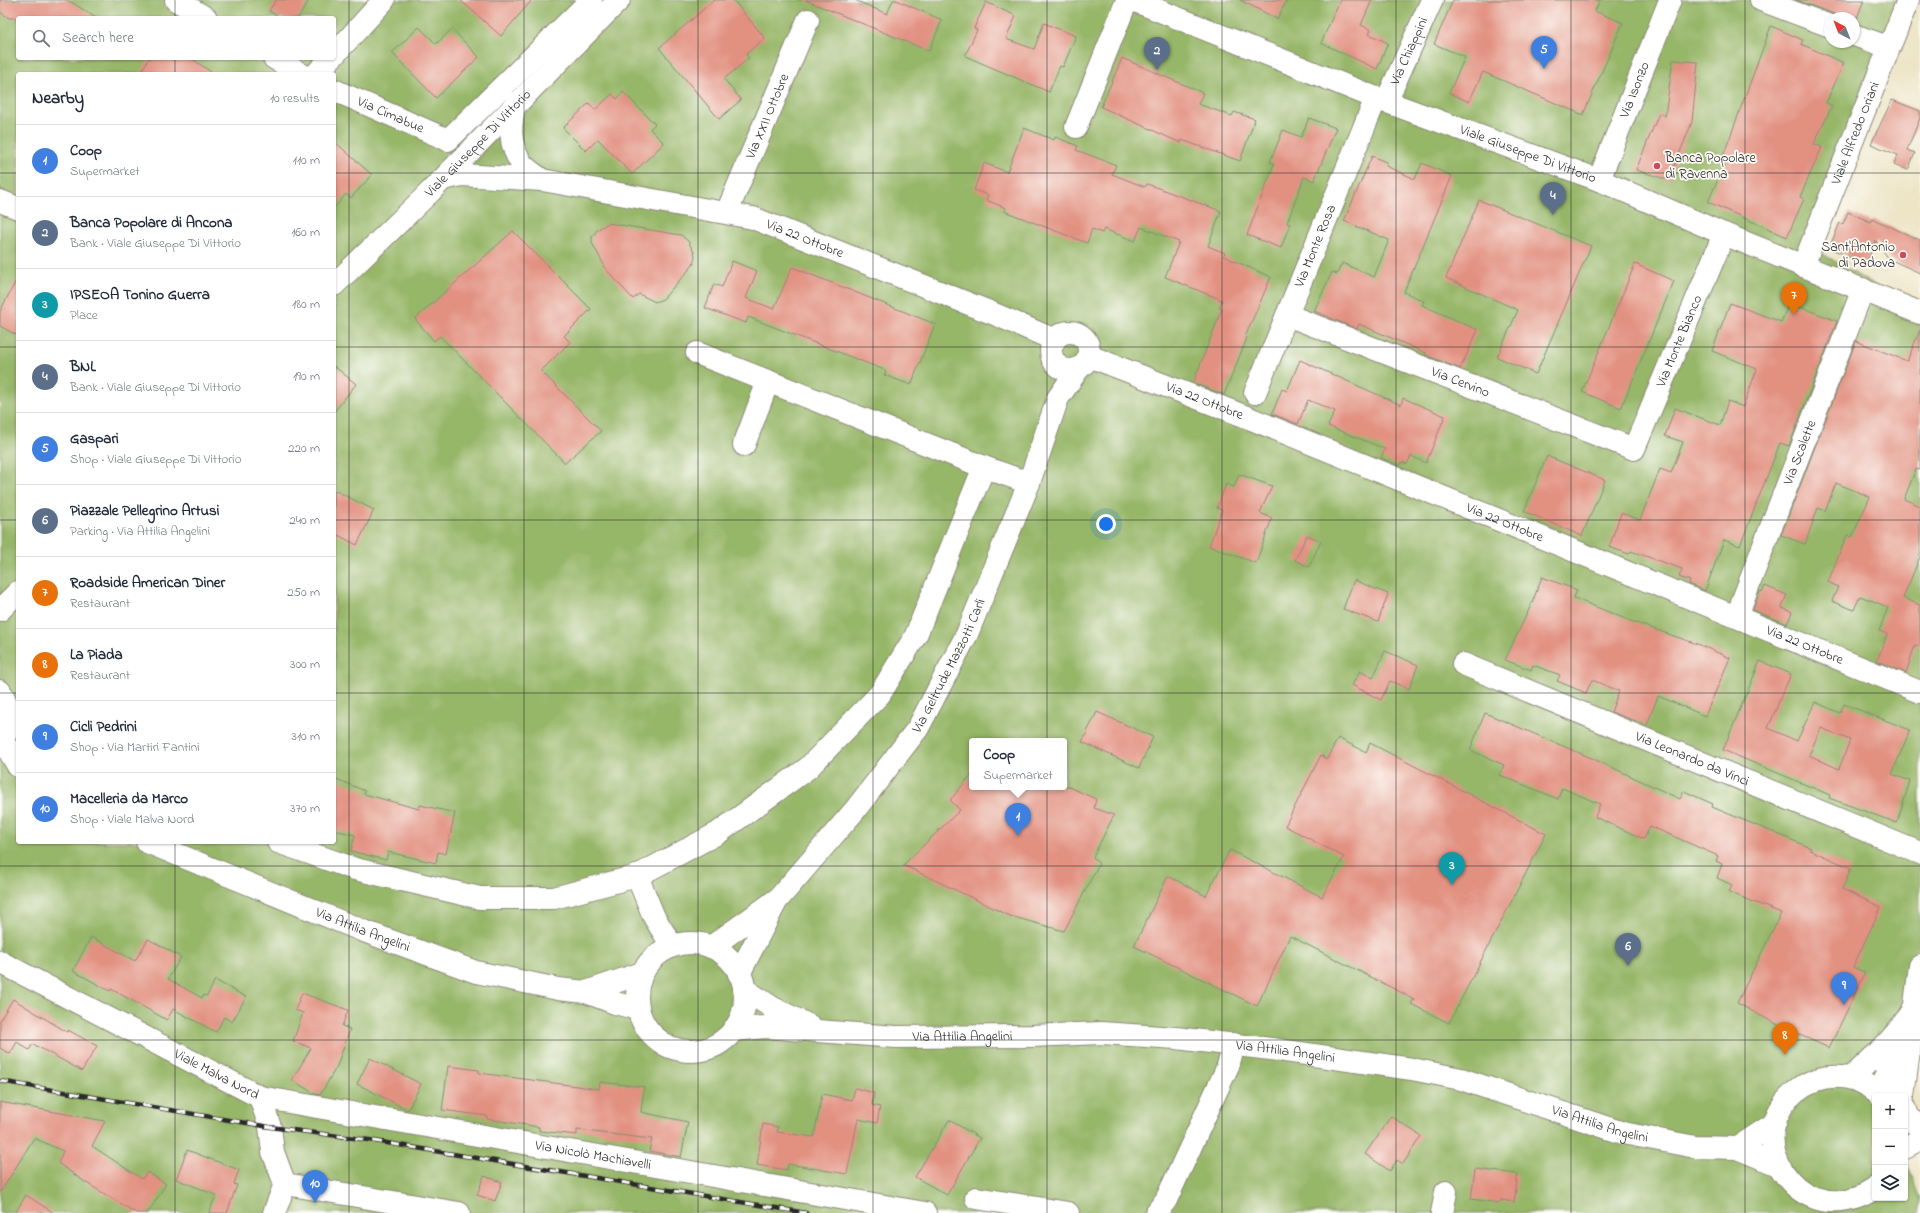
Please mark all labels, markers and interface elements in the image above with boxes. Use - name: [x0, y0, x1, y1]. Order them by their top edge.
- north arrow: [1824, 12, 1860, 48]
- street label: Via Chiappini: [1384, 14, 1434, 89]
- search box: [16, 16, 336, 60]
- icon: search: [30, 27, 52, 49]
- text: Search here: [62, 27, 134, 49]
- pin: 5: [1531, 36, 1557, 69]
- pin: 2: [1144, 37, 1170, 70]
- street label: Via Isonzo: [1614, 59, 1655, 122]
- street label: Via XXII Ottobre: [740, 70, 795, 163]
- street label: Viale Alfredo Oriani: [1825, 78, 1885, 188]
- street label: Viale Giuseppe Di Vittorio: [419, 85, 536, 203]
- text: Nearby: [32, 86, 84, 111]
- text: 10 results: [270, 89, 320, 108]
- street label: Via Cimabue: [353, 91, 428, 139]
- street label: Viale Giuseppe Di Vittorio: [1456, 119, 1599, 189]
- text: Coop: [70, 140, 102, 162]
- place label: Banca Popolare di Ravenna: [1664, 148, 1756, 185]
- text: 1: [43, 151, 47, 170]
- text: 110 m: [293, 151, 320, 170]
- marker: Banca Popolare di Ravenna: [1652, 161, 1662, 171]
- text: Supermarket: [70, 162, 140, 181]
- pin: 4: [1540, 182, 1566, 215]
- street label: Via Monte Rosa: [1289, 201, 1342, 291]
- text: Banca Popolare di Ancona: [70, 212, 232, 234]
- street label: Via 22 Ottobre: [762, 213, 848, 264]
- text: 2: [42, 223, 48, 242]
- text: 160 m: [291, 223, 320, 242]
- text: Bank · Viale Giuseppe Di Vittorio: [70, 234, 241, 253]
- place label: Sant'Antonio di Padova: [1821, 237, 1895, 274]
- marker: Sant'Antonio di Padova: [1898, 250, 1908, 260]
- pin: 7: [1781, 282, 1807, 315]
- text: IPSEOA Tonino Guerra: [70, 284, 210, 306]
- street label: Via Monte Bianco: [1650, 292, 1708, 391]
- text: 3: [42, 295, 48, 314]
- text: 180 m: [292, 295, 320, 314]
- text: Place: [70, 306, 98, 325]
- text: BNL: [70, 356, 96, 378]
- street label: Via Cervino: [1427, 361, 1493, 403]
- text: 4: [42, 367, 48, 386]
- text: 190 m: [293, 367, 320, 386]
- street label: Via 22 Ottobre: [1162, 376, 1247, 426]
- text: Bank · Viale Giuseppe Di Vittorio: [70, 378, 241, 397]
- street label: Via Scalette: [1777, 416, 1822, 489]
- text: Gaspari: [70, 428, 119, 450]
- text: 5: [41, 439, 49, 458]
- text: 220 m: [288, 439, 320, 458]
- text: Shop · Viale Giuseppe Di Vittorio: [70, 450, 241, 469]
- street label: Via 22 Ottobre: [1462, 497, 1547, 548]
- text: Piazzale Pellegrino Artusi: [70, 500, 219, 522]
- text: 6: [42, 511, 48, 530]
- text: 240 m: [289, 511, 320, 530]
- your location: [1096, 514, 1116, 534]
- text: Parking · Via Attilia Angelini: [70, 522, 210, 541]
- text: Roadside American Diner: [70, 572, 225, 594]
- text: 7: [42, 583, 48, 602]
- text: 250 m: [287, 583, 320, 602]
- text: Restaurant: [70, 594, 130, 613]
- street label: Via Geltrude Mazzotti Carli: [906, 595, 991, 739]
- street label: Via 22 Ottobre: [1762, 619, 1847, 670]
- text: La Piada: [70, 644, 123, 666]
- text: 8: [43, 655, 47, 674]
- text: 300 m: [290, 655, 320, 674]
- text: Restaurant: [70, 666, 130, 685]
- text: Cicli Pedrini: [70, 716, 137, 738]
- street label: Via Leonardo da Vinci: [1631, 725, 1752, 792]
- text: 9: [43, 727, 47, 746]
- text: 310 m: [292, 727, 320, 746]
- text: Shop · Via Martiri Fantini: [70, 738, 200, 757]
- popup: [969, 738, 1067, 790]
- text: Coop: [983, 744, 1015, 766]
- text: Supermarket: [983, 766, 1053, 785]
- text: Macelleria da Marco: [70, 788, 188, 810]
- text: 10: [40, 799, 50, 818]
- text: 370 m: [290, 799, 320, 818]
- pin: 1: [1005, 803, 1031, 836]
- text: Shop · Viale Malva Nord: [70, 810, 194, 829]
- pin: 3: [1439, 852, 1465, 885]
- street label: Via Attilia Angelini: [311, 902, 413, 958]
- pin: 6: [1615, 933, 1641, 966]
- pin: 9: [1831, 972, 1857, 1005]
- pin: 8: [1772, 1022, 1798, 1055]
- street label: Via Attilia Angelini: [911, 1026, 1012, 1048]
- street label: Via Attilia Angelini: [1234, 1034, 1336, 1068]
- street label: Viale Malva Nord: [169, 1043, 263, 1105]
- map controls: [1872, 1093, 1908, 1201]
- button: +: [1872, 1093, 1908, 1129]
- street label: Via Attilia Angelini: [1548, 1099, 1650, 1148]
- button: −: [1872, 1129, 1908, 1165]
- street label: Via Nicolò Machiavelli: [532, 1134, 653, 1176]
- button: layers: [1872, 1165, 1908, 1201]
- pin: 10: [302, 1170, 328, 1203]

